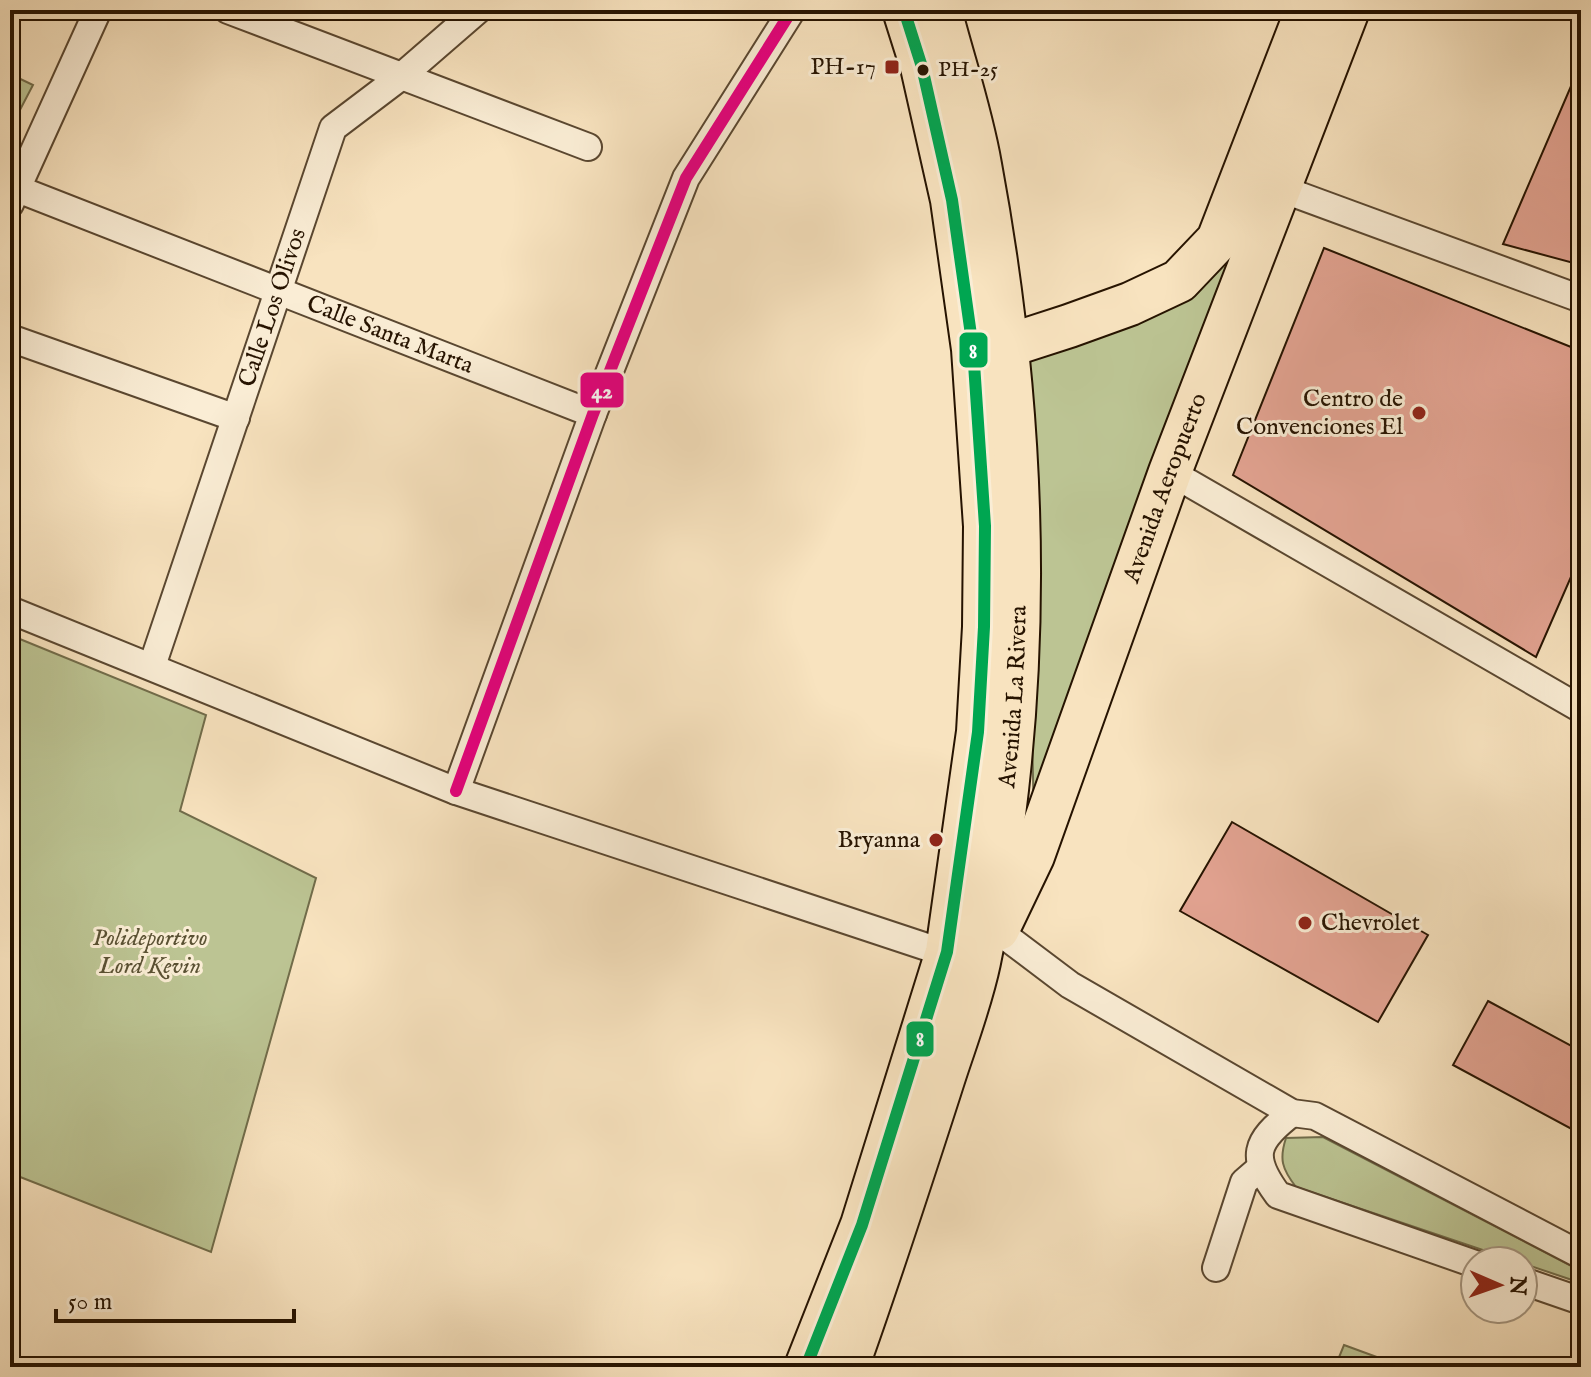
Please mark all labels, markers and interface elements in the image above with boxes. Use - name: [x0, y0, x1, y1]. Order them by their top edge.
- place label: PH-17: [810, 52, 876, 83]
- place label: PH-25: [938, 56, 998, 84]
- marker: PH-17: [883, 58, 901, 76]
- marker: PH-25: [915, 62, 931, 78]
- street label: Calle Los Olivos: [231, 224, 314, 391]
- street label: Calle Santa Marta: [302, 288, 478, 381]
- line badge: 8: [958, 331, 989, 369]
- text: 8: [969, 338, 977, 366]
- line badge: 42: [579, 371, 625, 409]
- text: 42: [591, 378, 613, 406]
- place label: Centro de Convenciones El: [1236, 384, 1403, 443]
- street label: Avenida Aeropuerto: [1116, 389, 1214, 588]
- marker: Centro de Convenciones El: [1410, 404, 1428, 422]
- street label: Avenida La Rivera: [992, 605, 1034, 790]
- place label: Bryanna: [837, 825, 921, 856]
- marker: Bryanna: [927, 831, 945, 849]
- place label: Chevrolet: [1321, 908, 1420, 939]
- marker: Chevrolet: [1296, 914, 1314, 932]
- park label: Polideportivo Lord Kevin: [92, 923, 208, 982]
- line badge: 8: [905, 1020, 935, 1058]
- text: 8: [916, 1026, 924, 1054]
- north arrow: [1459, 1245, 1539, 1325]
- scale bar: [56, 1273, 294, 1323]
- text: N: [1503, 1275, 1531, 1296]
- text: 50 m: [68, 1287, 112, 1318]

